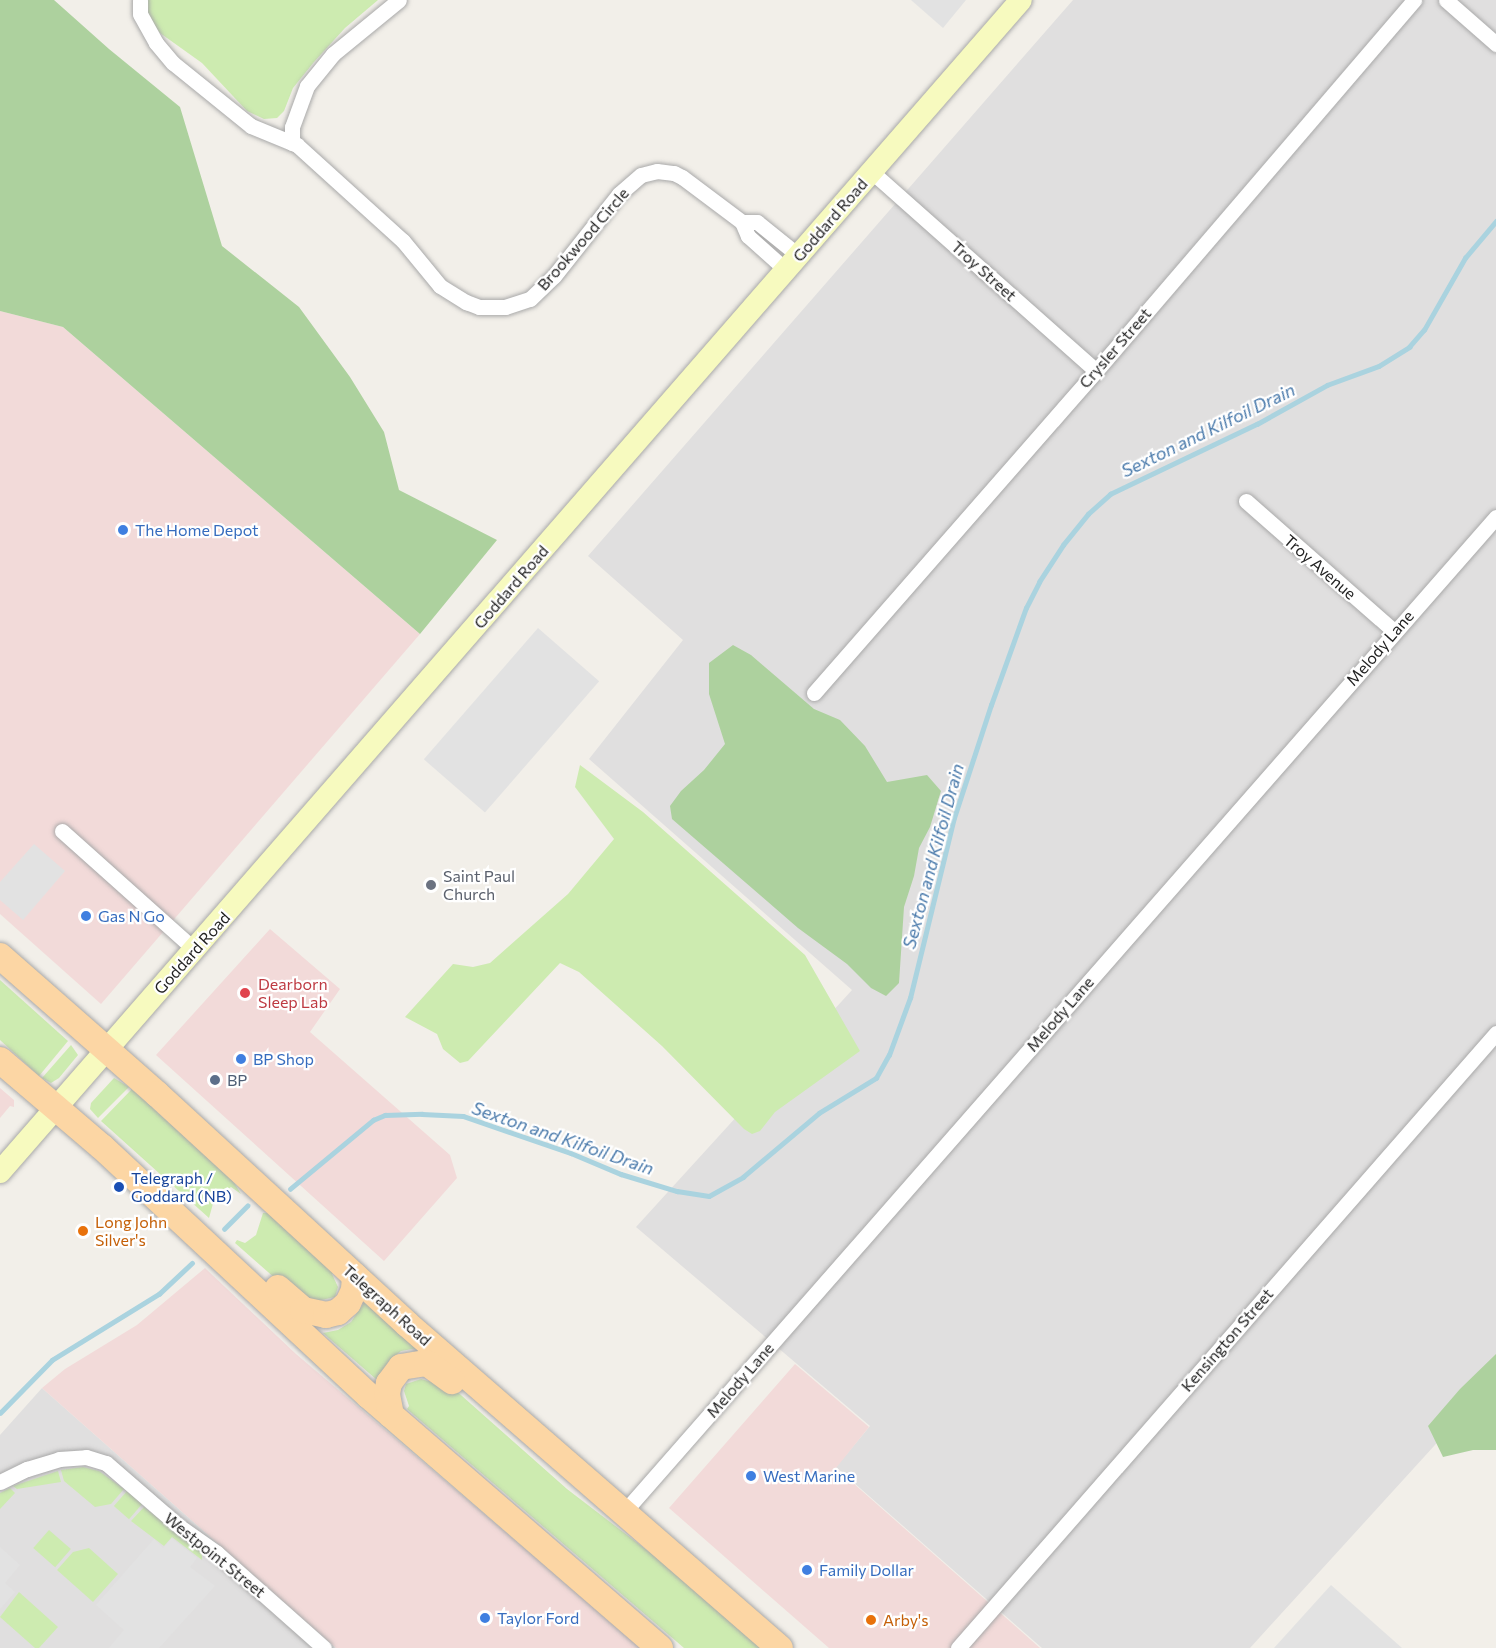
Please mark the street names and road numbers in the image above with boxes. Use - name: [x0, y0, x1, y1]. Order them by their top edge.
- street label: Goddard Road: [789, 174, 871, 266]
- street label: Brookwood Circle: [533, 184, 633, 294]
- street label: Troy Street: [948, 237, 1020, 305]
- street label: Crysler Street: [1075, 304, 1155, 392]
- street label: Troy Avenue: [1280, 531, 1360, 603]
- street label: Goddard Road: [470, 541, 552, 633]
- street label: Melody Lane: [1342, 607, 1418, 689]
- street label: Goddard Road: [150, 908, 234, 998]
- street label: Melody Lane: [1022, 973, 1098, 1055]
- street label: Telegraph Road: [339, 1260, 435, 1350]
- street label: Kensington Street: [1177, 1284, 1277, 1396]
- street label: Melody Lane: [702, 1339, 778, 1421]
- street label: Westpoint Street: [161, 1508, 269, 1602]

